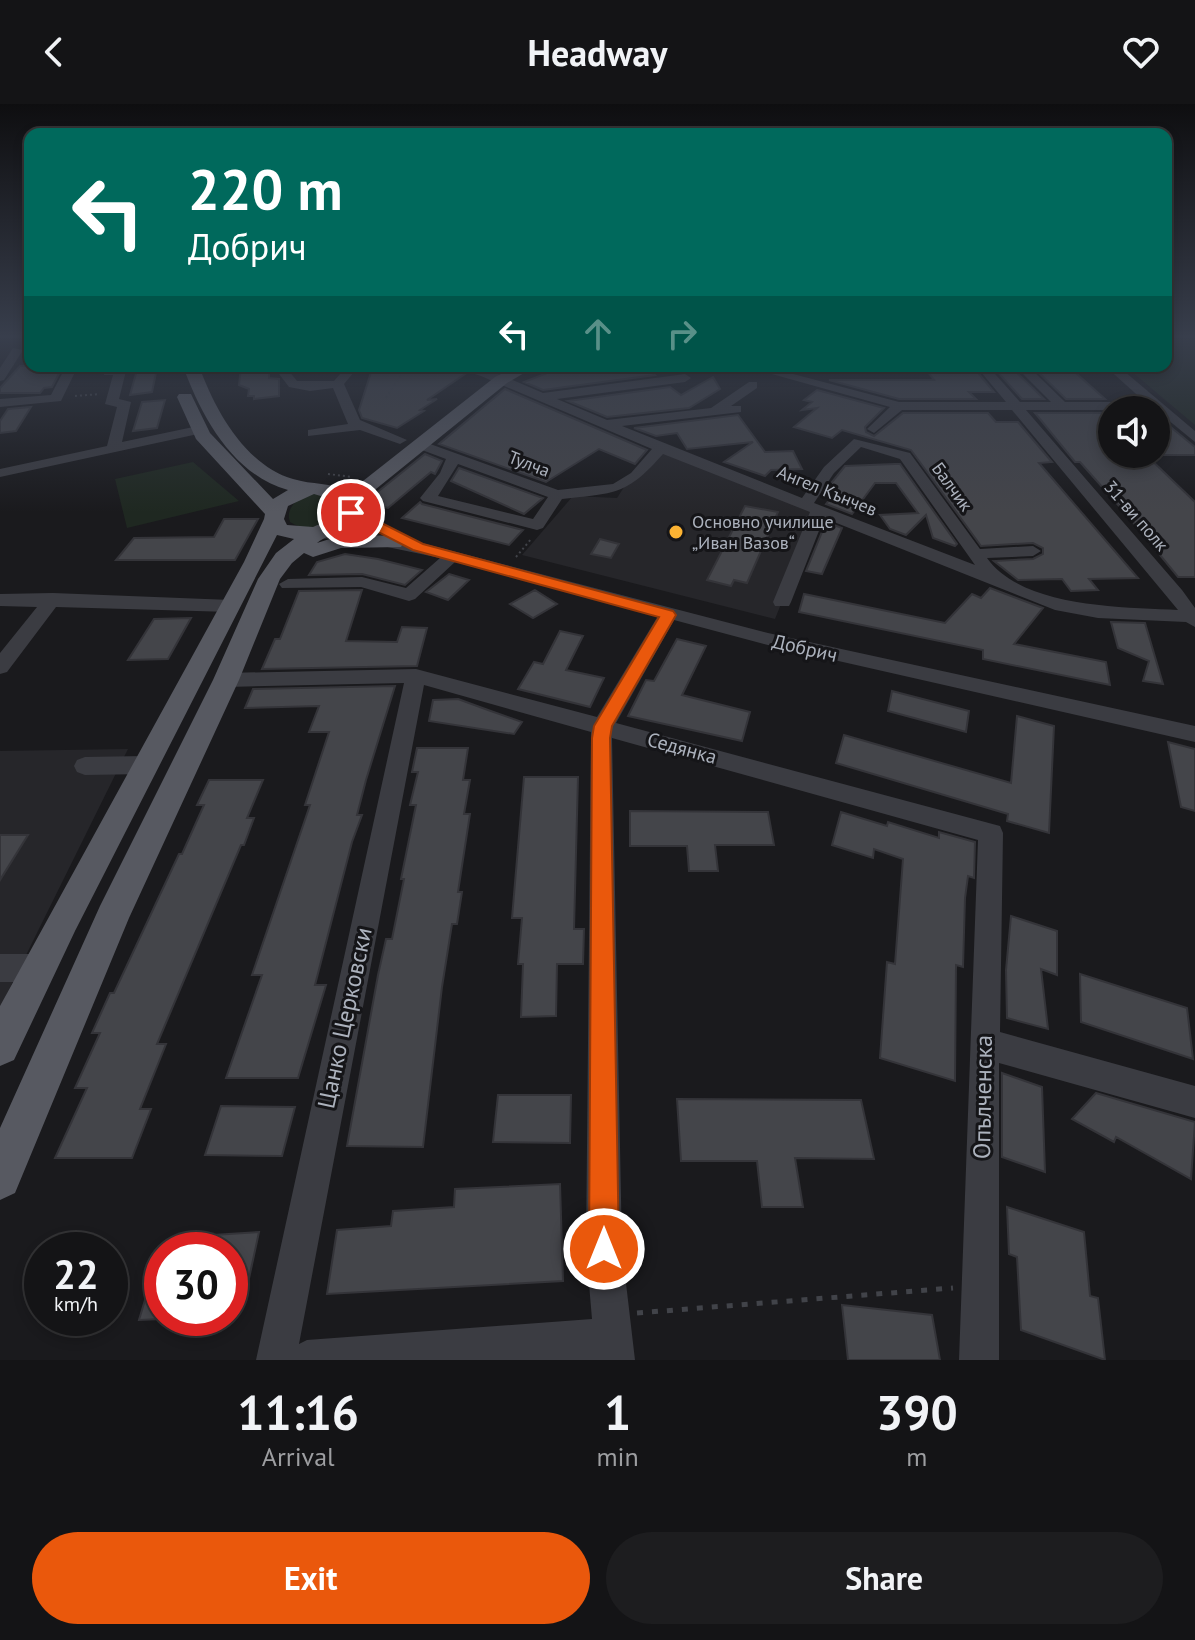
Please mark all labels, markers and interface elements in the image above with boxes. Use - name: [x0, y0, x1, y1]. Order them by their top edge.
- text: Headway: [527, 29, 668, 76]
- icon: back: [32, 30, 76, 74]
- icon: heart: [1119, 30, 1163, 74]
- text: 220 m: [188, 153, 343, 225]
- icon: left: [56, 160, 160, 264]
- text: Добрич: [188, 223, 307, 270]
- icon: left: [492, 312, 536, 356]
- icon: ahead: [576, 312, 620, 356]
- icon: right: [660, 312, 704, 356]
- map controls: [1098, 396, 1170, 468]
- button: sound: [1098, 396, 1170, 468]
- street label: Тулча: [505, 445, 553, 482]
- street label: Балчик: [927, 458, 978, 516]
- street label: Ангел Кънчев: [774, 460, 880, 521]
- street label: 31-ви полк: [1099, 475, 1174, 556]
- pin: [317, 479, 385, 547]
- icon: arrive: [329, 491, 373, 535]
- place label: Основно училище „Иван Вазов“: [692, 510, 834, 554]
- marker: Основно училище „Иван Вазов“: [667, 523, 685, 541]
- street label: Добрич: [770, 628, 840, 668]
- street label: Седянка: [644, 726, 720, 770]
- street label: Цанко Церковски: [310, 924, 379, 1111]
- street label: Опълченска: [966, 1035, 999, 1159]
- position arrow: [562, 1207, 646, 1291]
- speed limit sign: 30: [144, 1232, 248, 1336]
- text: 22: [53, 1248, 99, 1300]
- text: km/h: [54, 1291, 98, 1317]
- text: 11:16: [237, 1381, 359, 1443]
- text: 1: [604, 1381, 631, 1443]
- text: 390: [876, 1381, 958, 1443]
- text: Arrival: [262, 1440, 335, 1473]
- text: min: [596, 1440, 639, 1473]
- text: m: [906, 1440, 927, 1473]
- button: Exit: [32, 1532, 590, 1624]
- button: Share: [606, 1532, 1163, 1624]

